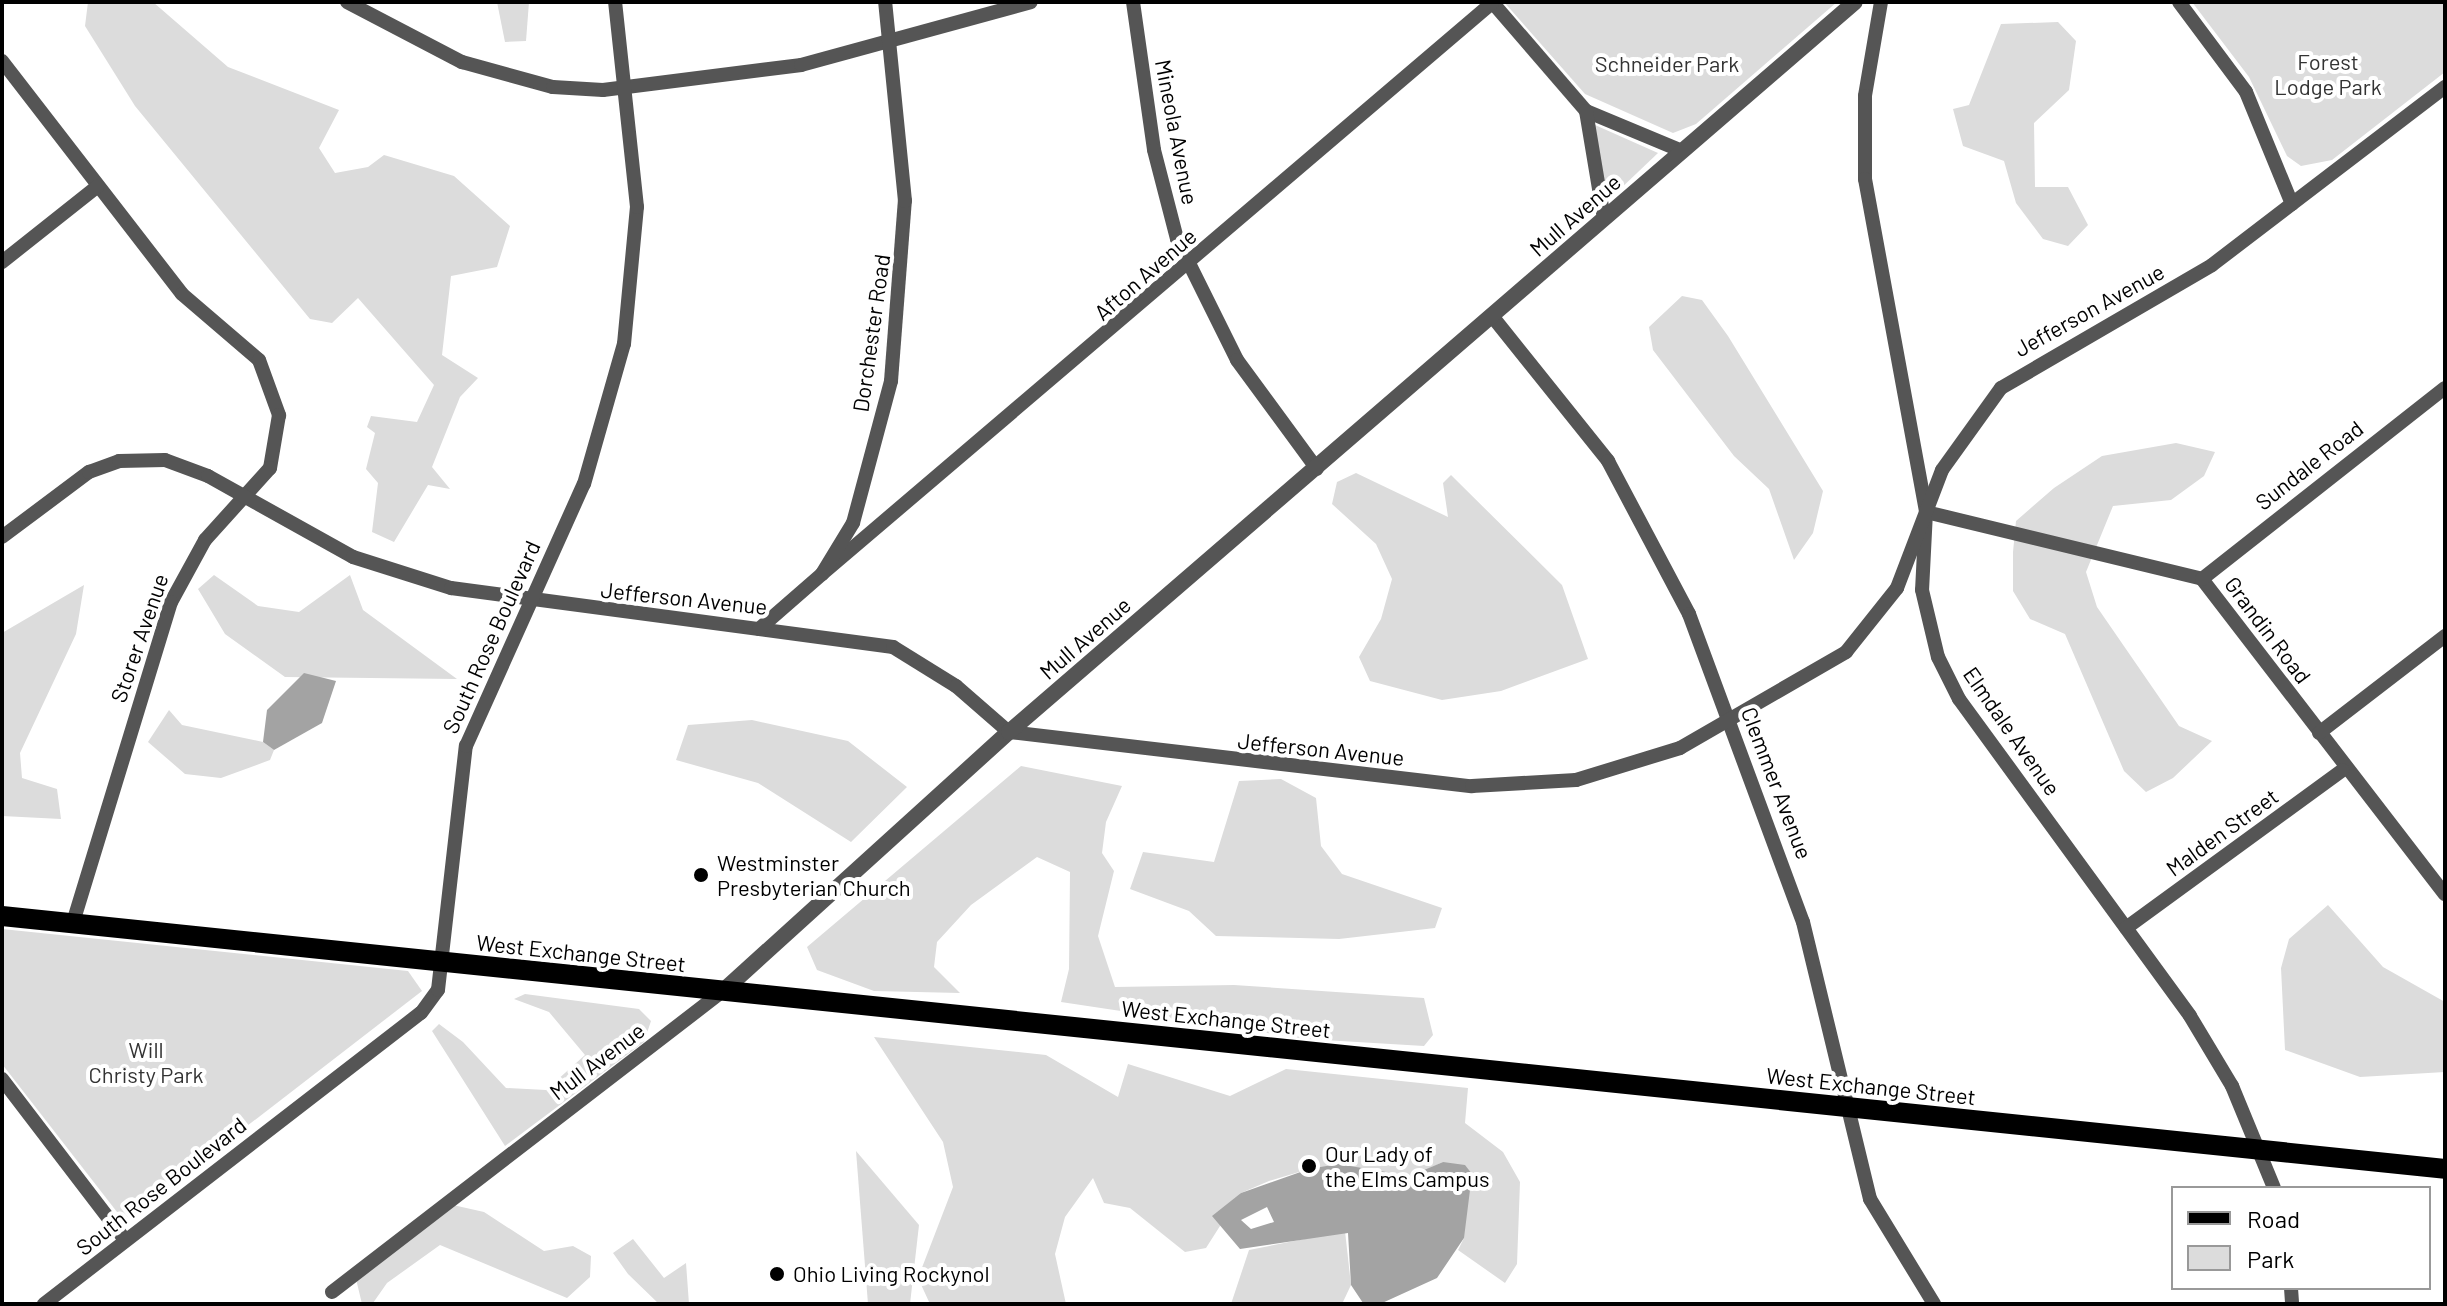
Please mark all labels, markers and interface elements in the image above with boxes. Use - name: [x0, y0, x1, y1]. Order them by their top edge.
- park label: Forest Lodge Park: [2274, 48, 2382, 100]
- park label: Schneider Park: [1595, 51, 1739, 77]
- street label: Mineola Avenue: [1150, 57, 1204, 207]
- street label: Mull Avenue: [1524, 168, 1626, 262]
- street label: Afton Avenue: [1089, 222, 1201, 326]
- street label: Dorchester Road: [847, 252, 895, 414]
- street label: Jefferson Avenue: [2009, 258, 2169, 362]
- street label: Sundale Road: [2250, 415, 2368, 515]
- street label: South Rose Boulevard: [437, 536, 545, 738]
- street label: Storer Avenue: [105, 570, 173, 706]
- street label: Grandin Road: [2219, 571, 2317, 689]
- street label: Jefferson Avenue: [599, 576, 769, 620]
- street label: Mull Avenue: [1034, 591, 1136, 685]
- street label: Elmdale Avenue: [1958, 662, 2066, 800]
- street label: Clemmer Avenue: [1736, 703, 1818, 863]
- street label: Jefferson Avenue: [1236, 727, 1406, 771]
- street label: Malden Street: [2161, 783, 2283, 881]
- place label: Westminster Presbyterian Church: [717, 849, 911, 900]
- marker: Westminster Presbyterian Church: [692, 866, 710, 884]
- street label: West Exchange Street: [475, 929, 687, 977]
- street label: West Exchange Street: [1120, 995, 1332, 1043]
- street label: Mull Avenue: [544, 1017, 650, 1105]
- park label: Will Christy Park: [88, 1036, 204, 1088]
- street label: West Exchange Street: [1765, 1062, 1977, 1110]
- street label: South Rose Boulevard: [71, 1111, 251, 1261]
- place label: Our Lady of the Elms Campus: [1325, 1140, 1490, 1192]
- marker: Our Lady of the Elms Campus: [1300, 1157, 1318, 1175]
- legend: [2171, 1186, 2431, 1290]
- text: Road: [2247, 1204, 2300, 1233]
- text: Park: [2247, 1244, 2294, 1273]
- place label: Ohio Living Rockynol: [793, 1261, 989, 1287]
- marker: Ohio Living Rockynol: [768, 1265, 786, 1283]

